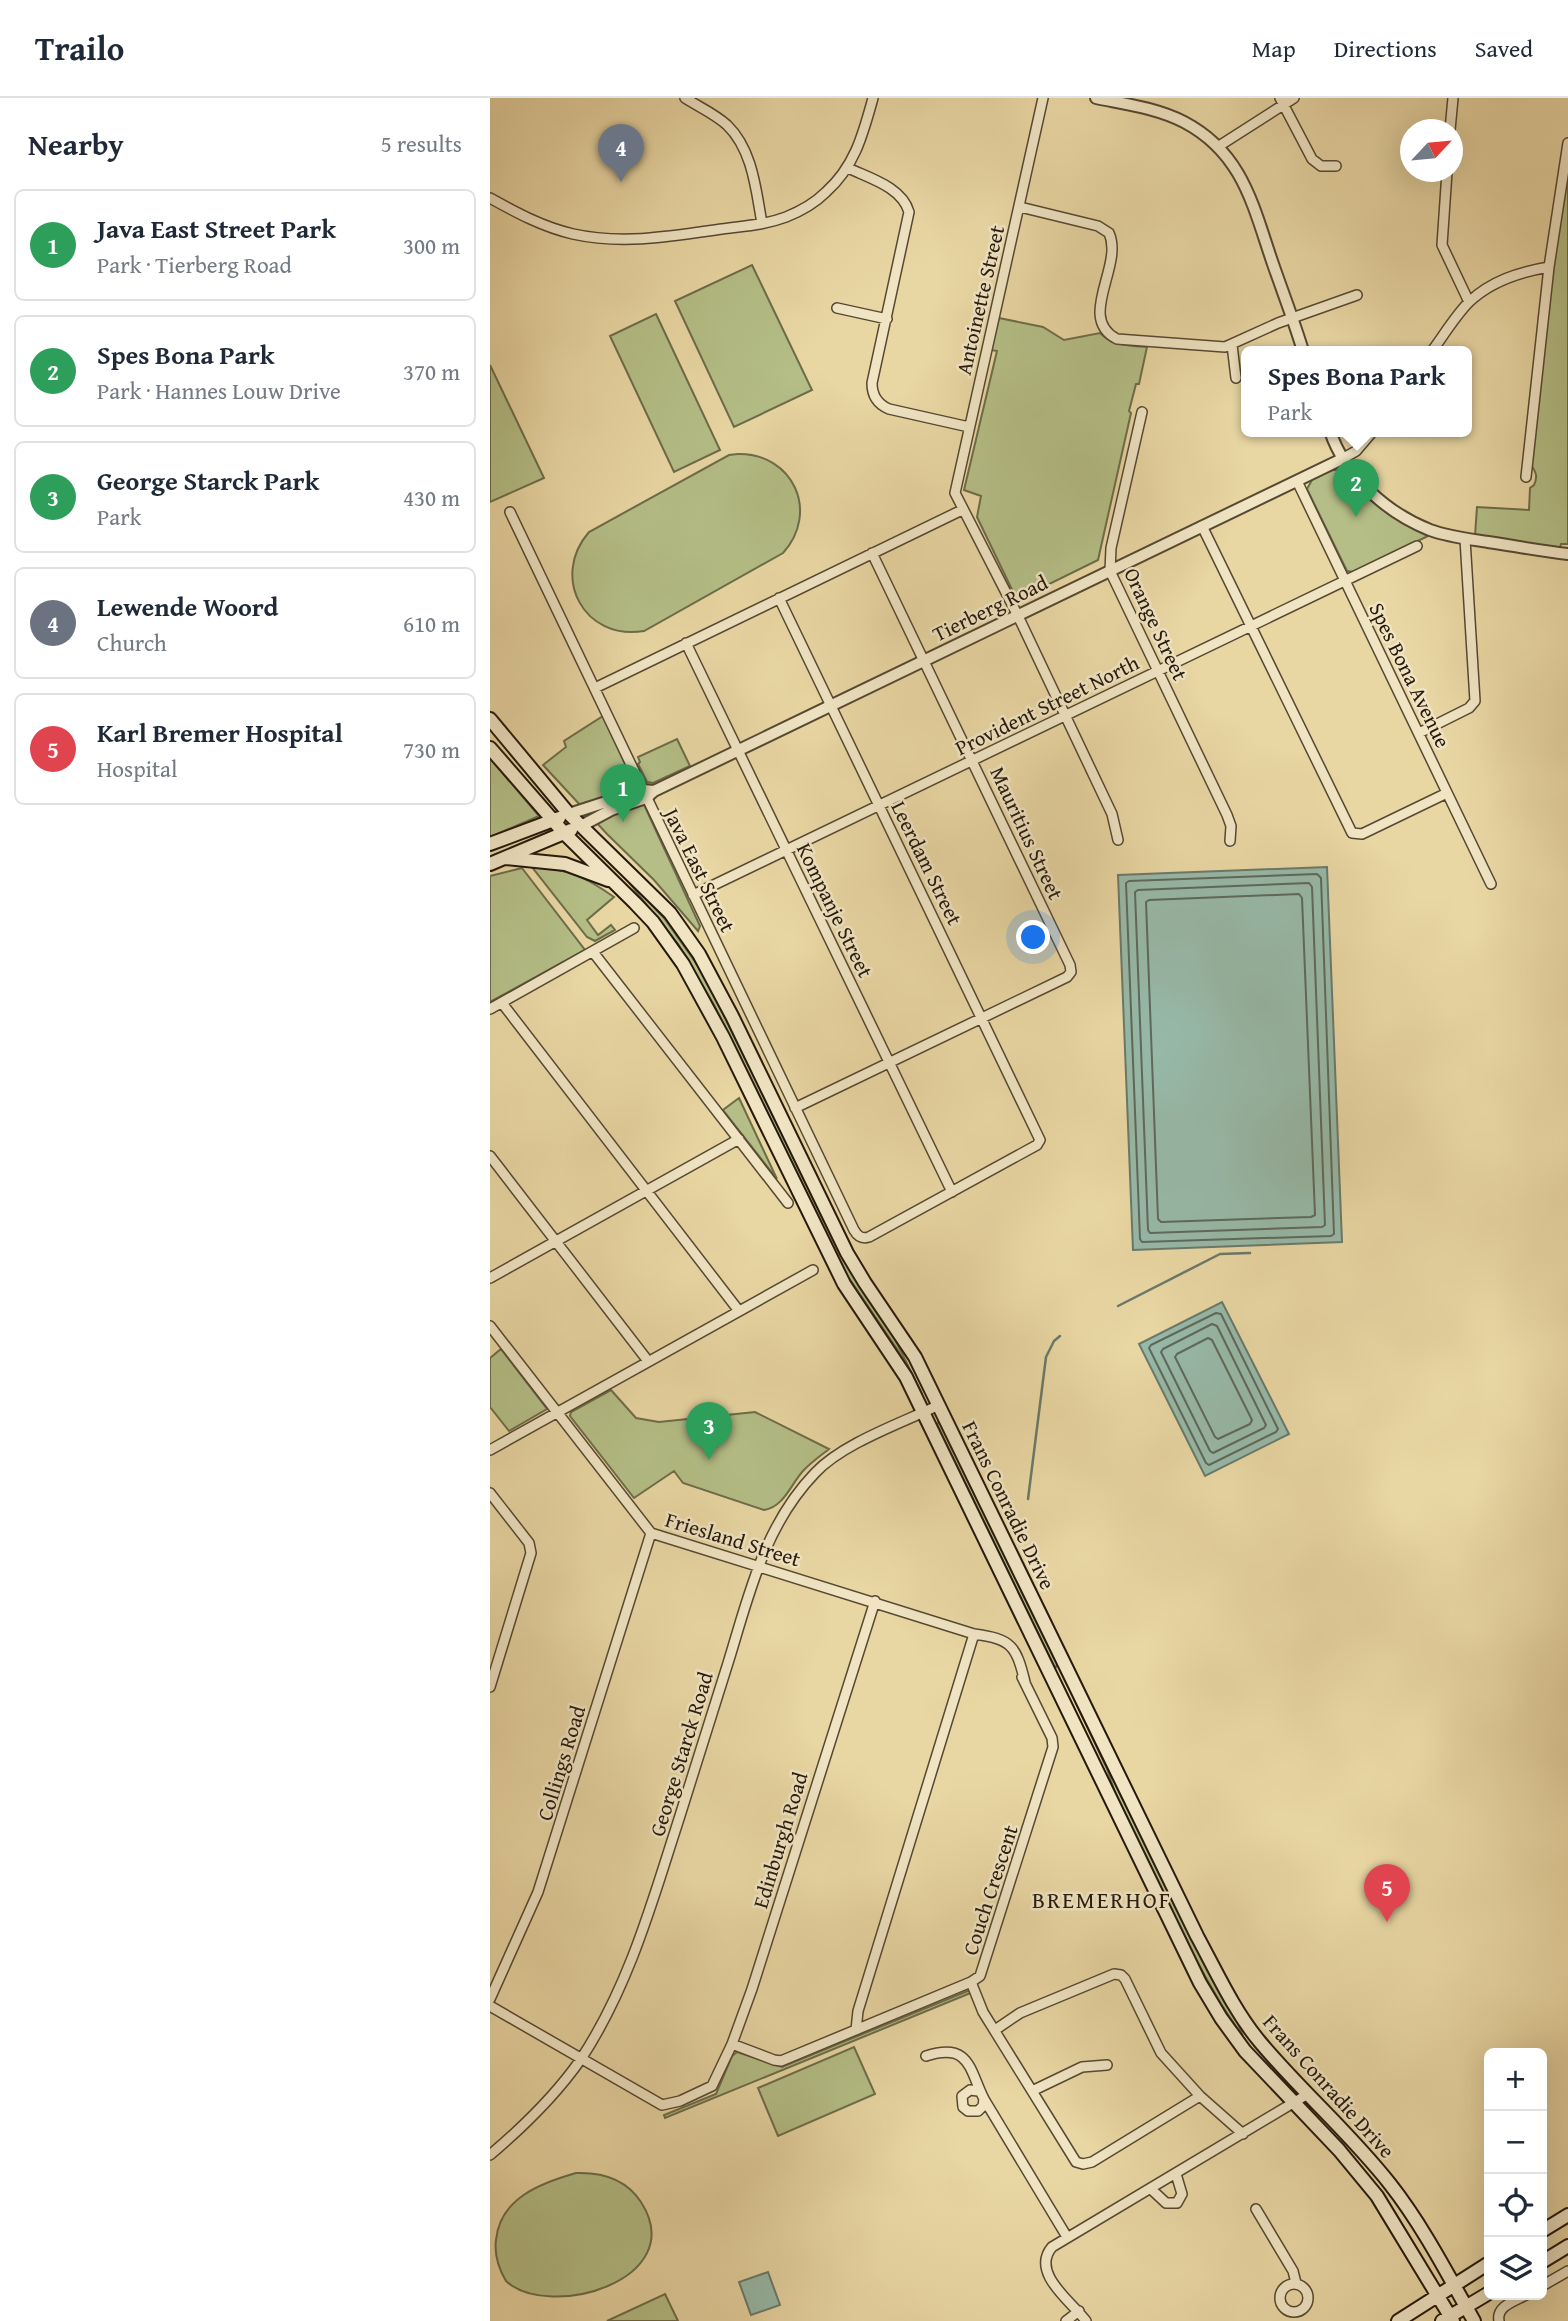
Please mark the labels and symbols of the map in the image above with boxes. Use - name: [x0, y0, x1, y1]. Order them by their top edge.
- north arrow: [1400, 119, 1463, 182]
- pin: 4: [598, 124, 644, 182]
- street label: Antoinette Street: [948, 222, 1012, 378]
- pin: 2: [1333, 459, 1379, 517]
- street label: Orange Street: [1116, 563, 1196, 686]
- street label: Tierberg Road: [927, 566, 1053, 649]
- street label: Spes Bona Avenue: [1361, 597, 1459, 753]
- street label: Provident Street North: [950, 647, 1144, 763]
- street label: Mauritius Street: [983, 761, 1072, 905]
- pin: 1: [600, 764, 646, 822]
- street label: Leerdam Street: [884, 796, 971, 931]
- street label: Java East Street: [655, 800, 744, 938]
- street label: Kompanje Street: [789, 837, 881, 983]
- your location: [1016, 920, 1050, 954]
- pin: 3: [686, 1402, 732, 1460]
- street label: Frans Conradie Drive: [955, 1415, 1063, 1595]
- street label: Friesland Street: [662, 1504, 805, 1574]
- street label: George Starck Road: [641, 1667, 721, 1840]
- street label: Collings Road: [529, 1701, 593, 1824]
- street label: Edinburgh Road: [745, 1767, 816, 1912]
- street label: Couch Crescent: [954, 1820, 1026, 1959]
- pin: 5: [1364, 1864, 1410, 1922]
- district label: BREMERHOF: [1032, 1883, 1172, 1916]
- street label: Frans Conradie Drive: [1256, 2007, 1402, 2165]

